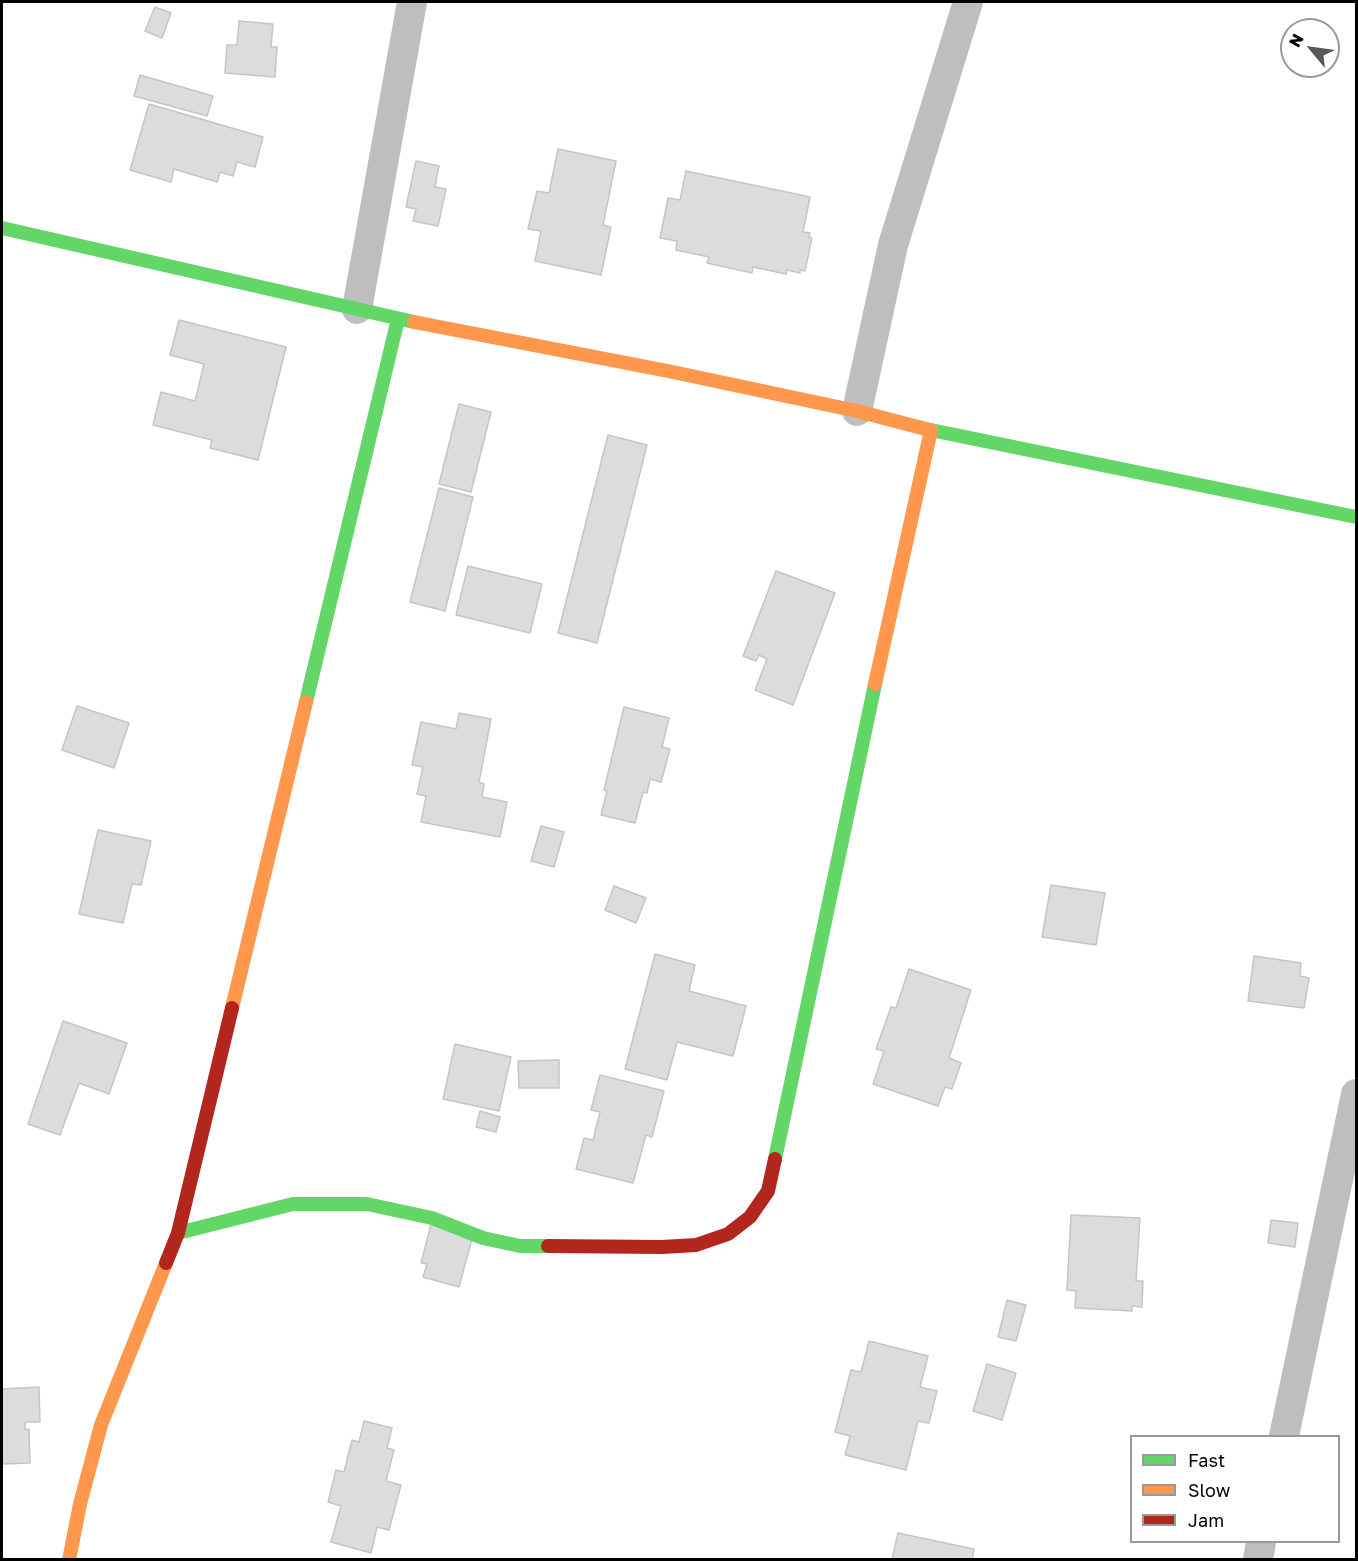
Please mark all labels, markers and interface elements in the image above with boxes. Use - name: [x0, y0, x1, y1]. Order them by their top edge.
- north arrow: [1280, 18, 1340, 78]
- text: N: [1284, 30, 1308, 50]
- legend: [1130, 1435, 1340, 1543]
- text: Fast: [1188, 1449, 1225, 1471]
- text: Slow: [1188, 1479, 1230, 1501]
- text: Jam: [1188, 1509, 1224, 1531]

